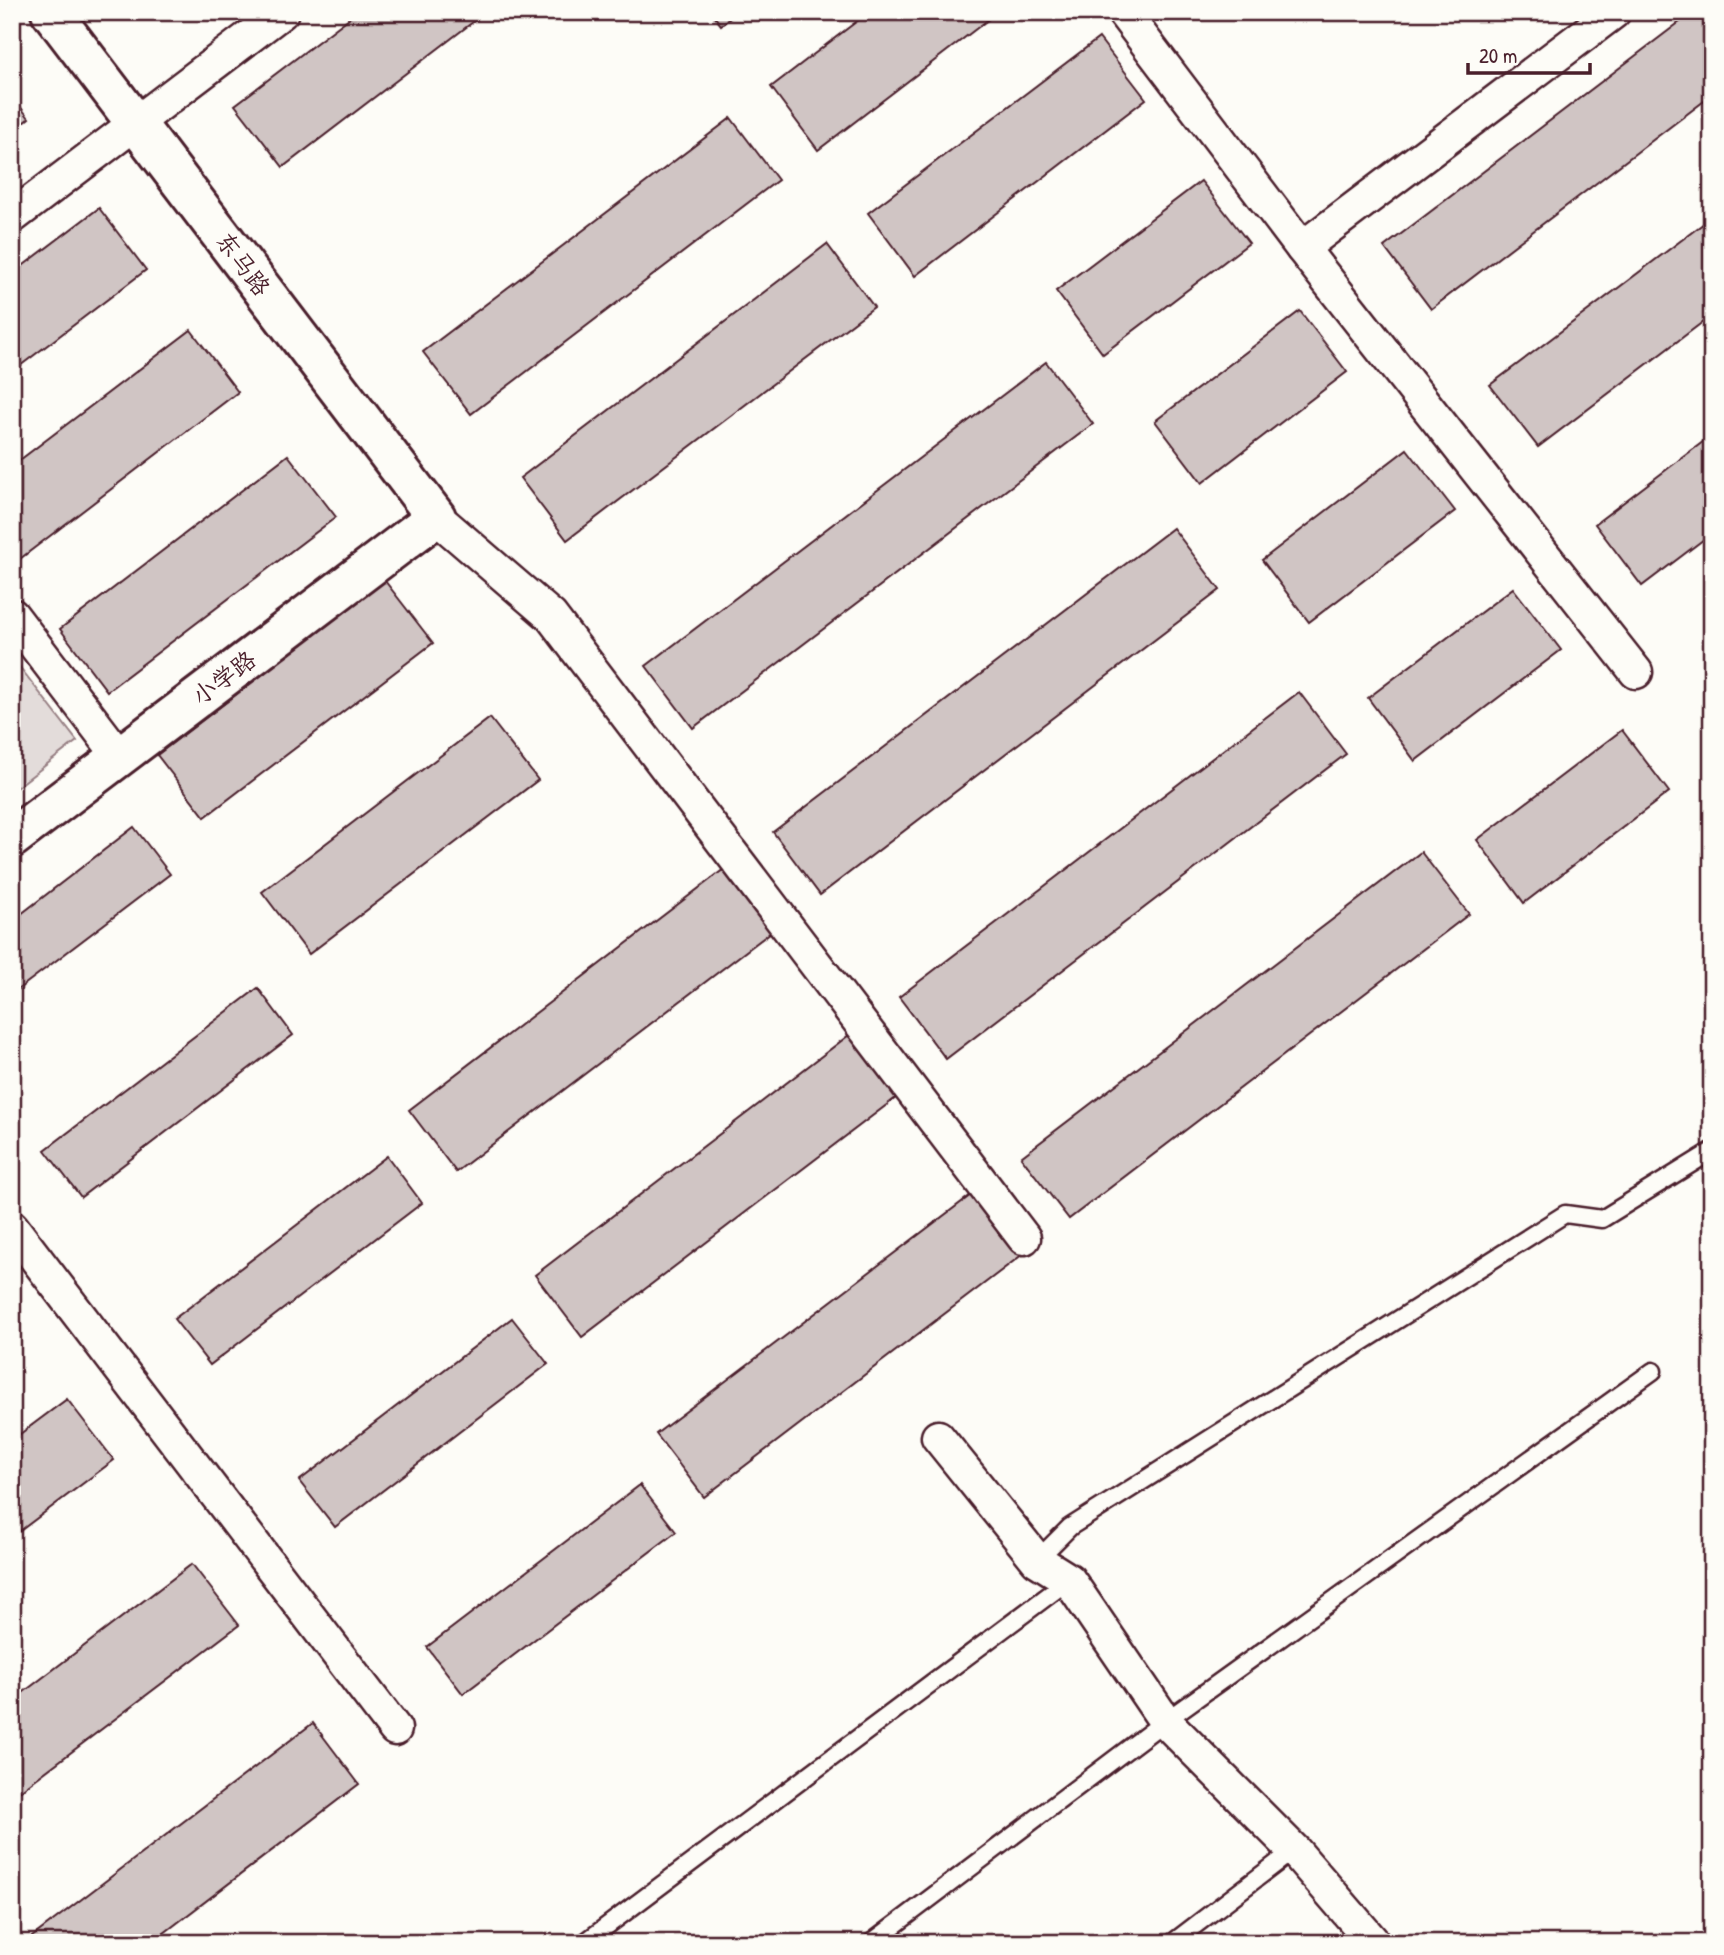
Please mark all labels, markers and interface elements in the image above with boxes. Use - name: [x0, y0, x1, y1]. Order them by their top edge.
- scale bar: [1468, 32, 1591, 76]
- text: 20 m: [1479, 41, 1517, 70]
- street label: 东马路: [209, 225, 278, 302]
- street label: 小学路: [185, 643, 262, 712]

